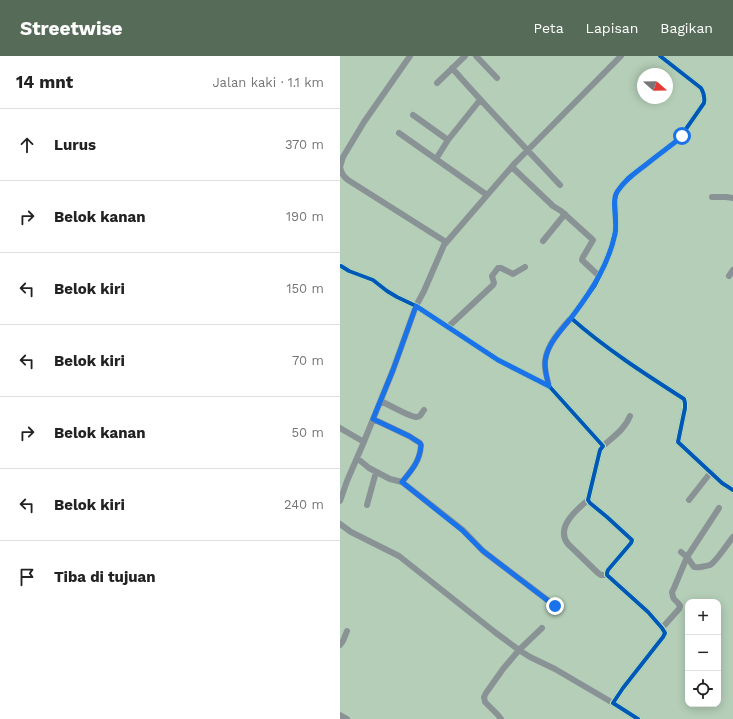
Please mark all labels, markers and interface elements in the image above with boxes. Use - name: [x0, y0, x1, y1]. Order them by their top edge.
- text: Streetwise: [20, 17, 123, 40]
- text: Peta: [534, 20, 564, 36]
- text: Lapisan: [586, 20, 638, 36]
- text: Bagikan: [660, 20, 713, 36]
- north arrow: [637, 68, 673, 104]
- text: 14 mnt: [16, 72, 73, 92]
- text: Jalan kaki · 1.1 km: [212, 75, 324, 90]
- route start: [673, 127, 691, 145]
- icon: ahead: [16, 134, 38, 156]
- text: Lurus: [54, 136, 96, 154]
- text: 370 m: [285, 137, 324, 152]
- icon: right: [16, 206, 38, 228]
- text: Belok kanan: [54, 208, 145, 226]
- text: 190 m: [286, 209, 324, 224]
- icon: left: [16, 278, 38, 300]
- text: Belok kiri: [54, 280, 125, 298]
- text: 150 m: [286, 281, 324, 296]
- icon: left: [16, 350, 38, 372]
- text: Belok kiri: [54, 352, 125, 370]
- text: 70 m: [292, 353, 324, 368]
- icon: right: [16, 422, 38, 444]
- text: Belok kanan: [54, 424, 145, 442]
- text: 50 m: [292, 425, 324, 440]
- icon: left: [16, 494, 38, 516]
- text: Belok kiri: [54, 496, 125, 514]
- text: 240 m: [284, 497, 324, 512]
- icon: arrive: [16, 566, 38, 588]
- text: Tiba di tujuan: [54, 568, 156, 586]
- route end: [546, 597, 564, 615]
- map controls: [685, 599, 721, 707]
- button: +: [685, 599, 721, 635]
- button: −: [685, 635, 721, 671]
- button: locate: [685, 671, 721, 707]

